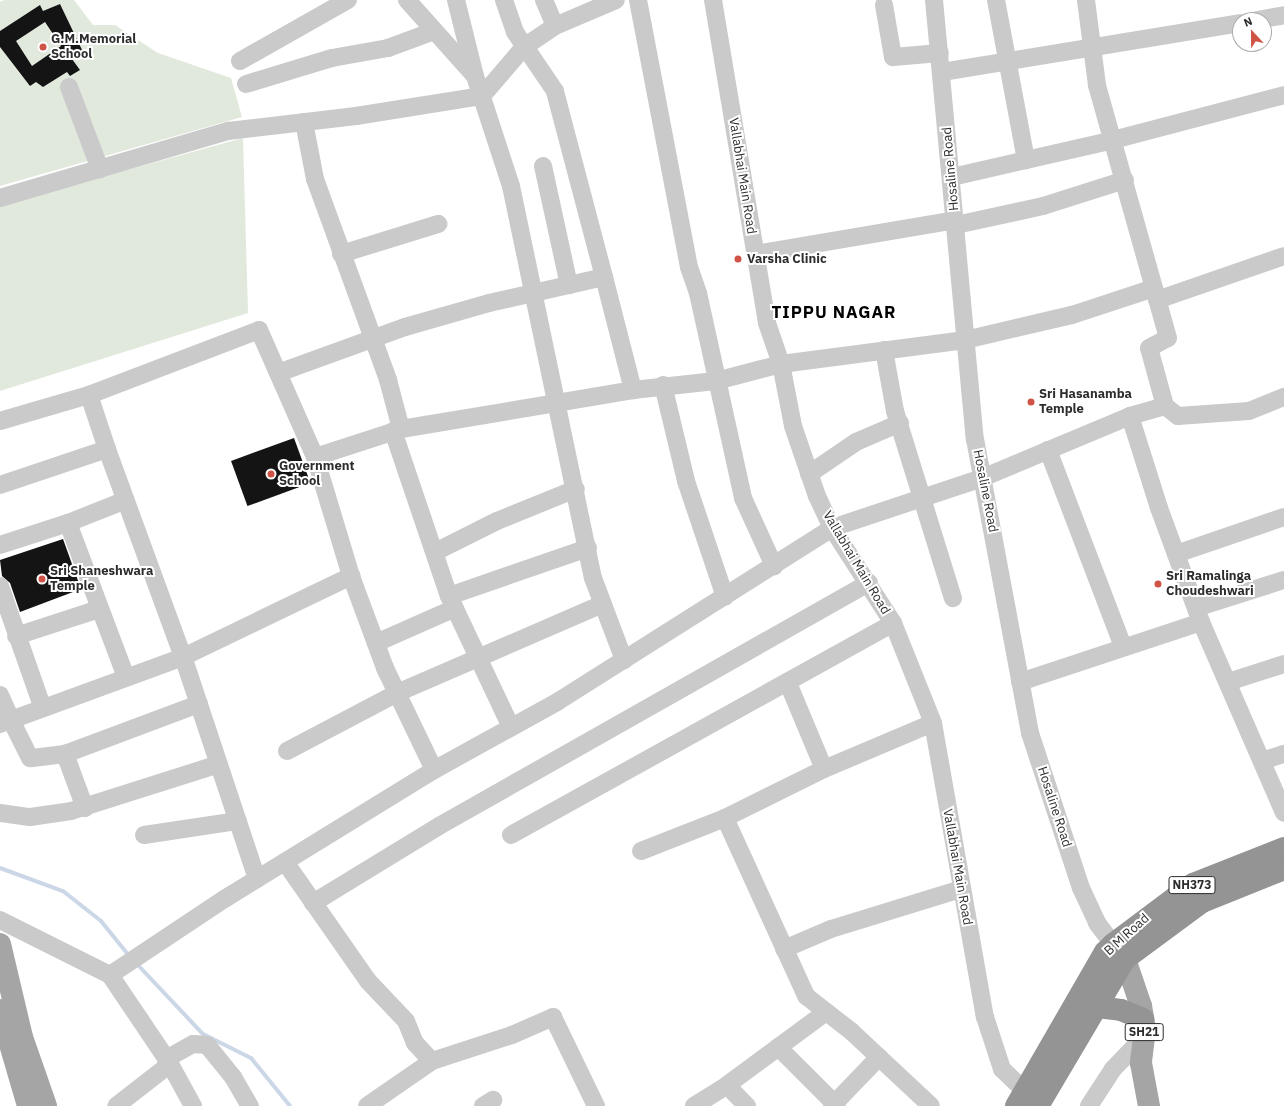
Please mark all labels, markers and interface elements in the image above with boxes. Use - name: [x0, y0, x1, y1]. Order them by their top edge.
- north arrow: [1232, 12, 1272, 52]
- text: N: [1242, 14, 1254, 30]
- place label: G.M.Memorial School: [51, 32, 136, 63]
- marker: G.M.Memorial School: [38, 42, 48, 52]
- street label: Vallabhai Main Road: [725, 117, 759, 235]
- street label: Hosaline Road: [940, 126, 962, 212]
- place label: Varsha Clinic: [747, 251, 827, 267]
- marker: Varsha Clinic: [732, 253, 744, 265]
- district label: TIPPU NAGAR: [771, 303, 897, 323]
- place label: Sri Hasanamba Temple: [1039, 387, 1132, 418]
- marker: Sri Hasanamba Temple: [1026, 397, 1036, 407]
- street label: Hosaline Road: [969, 448, 1001, 534]
- place label: Government School: [279, 459, 354, 490]
- marker: Government School: [266, 469, 276, 479]
- street label: Vallabhai Main Road: [819, 509, 893, 617]
- place label: Sri Shaneshwara Temple: [50, 564, 153, 595]
- place label: Sri Ramalinga Choudeshwari: [1166, 569, 1254, 600]
- marker: Sri Shaneshwara Temple: [37, 574, 47, 584]
- marker: Sri Ramalinga Choudeshwari: [1153, 579, 1163, 589]
- street label: Hosaline Road: [1034, 765, 1074, 849]
- street label: Vallabhai Main Road: [939, 808, 975, 926]
- road number: NH373: [1168, 875, 1216, 895]
- street label: B M Road: [1101, 911, 1153, 959]
- road number: SH21: [1124, 1022, 1164, 1042]

